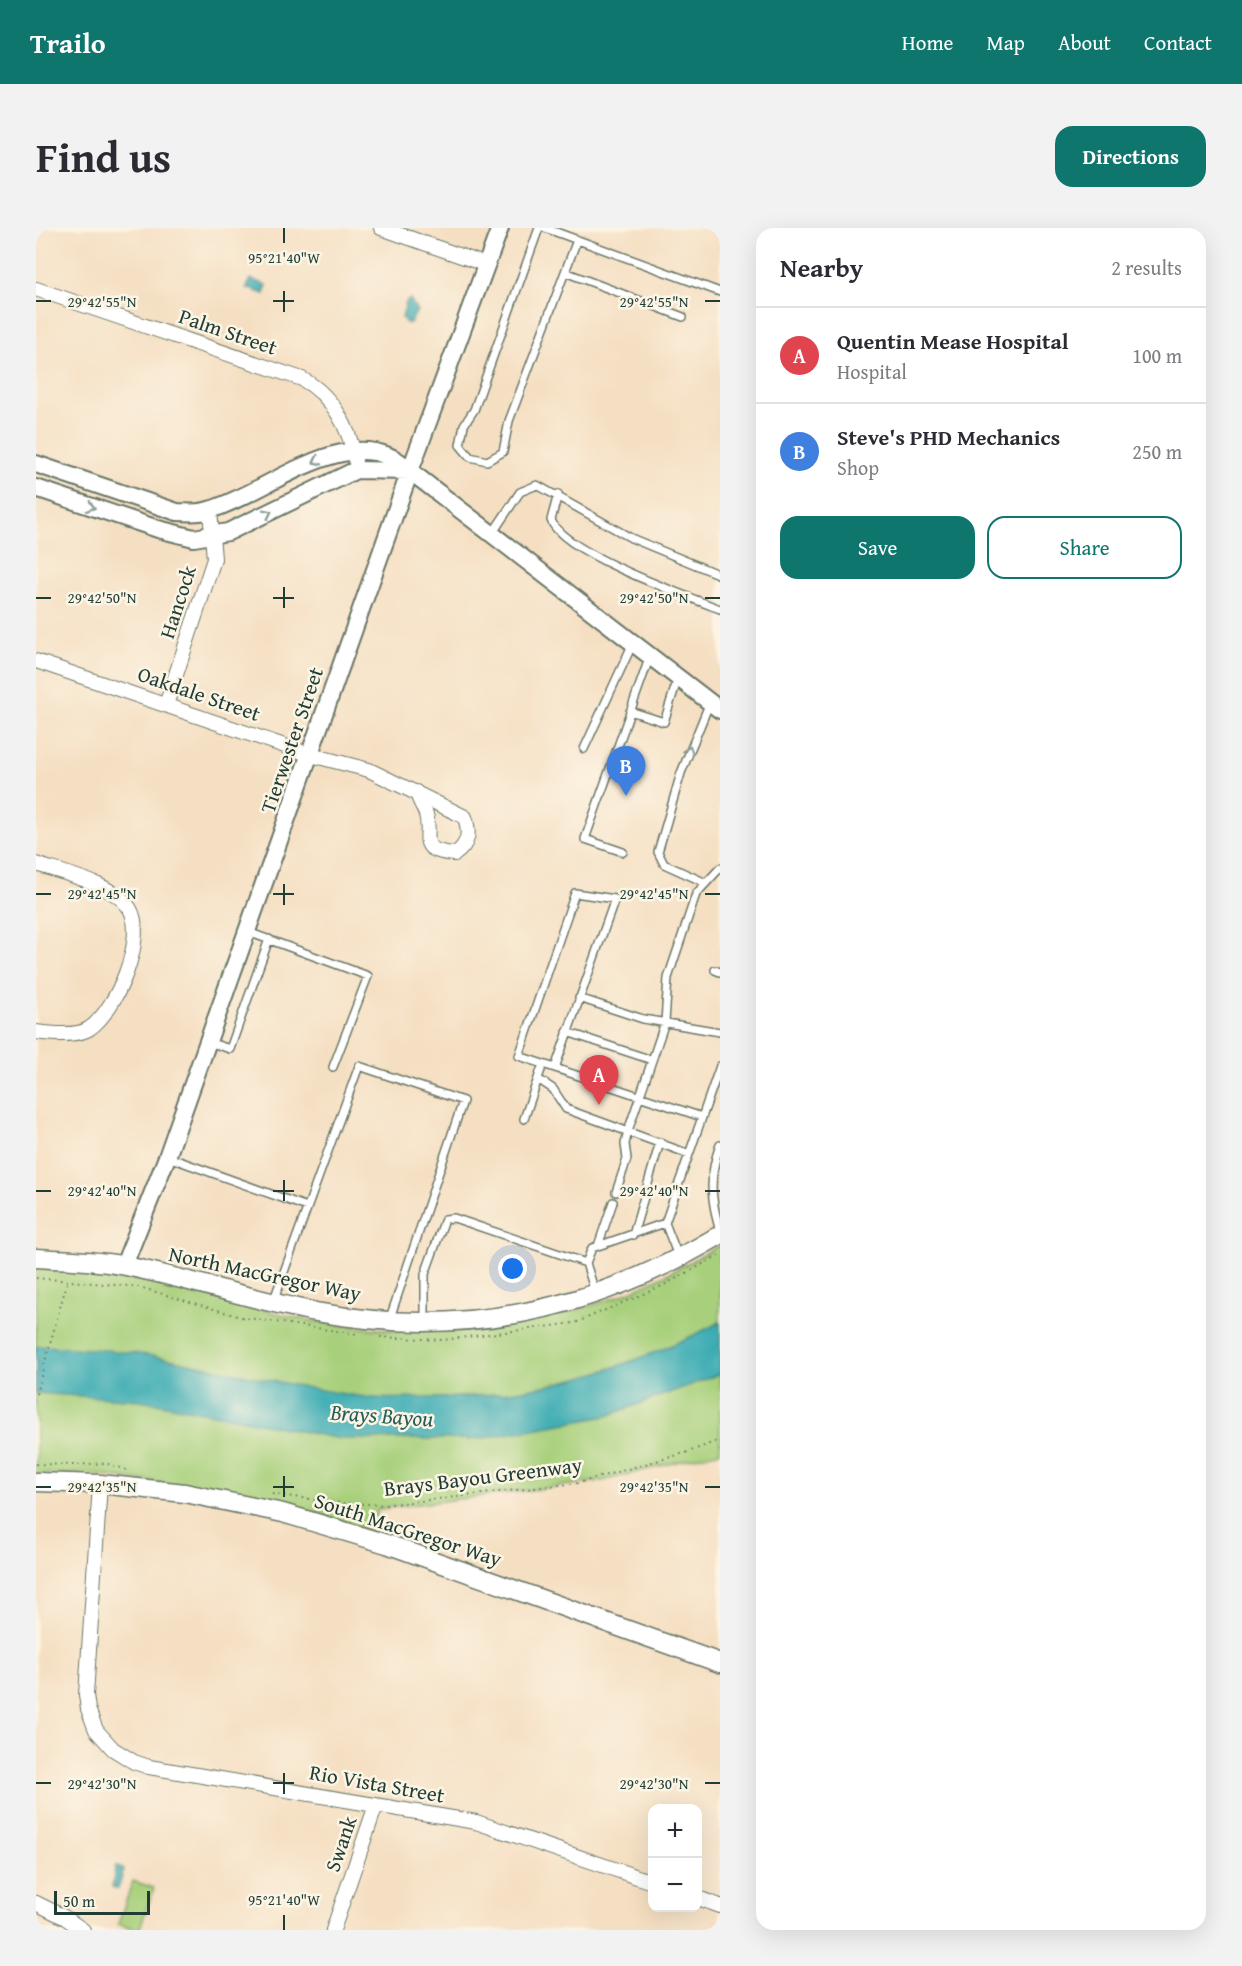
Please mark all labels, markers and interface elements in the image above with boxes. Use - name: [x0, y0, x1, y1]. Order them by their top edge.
- text: Trailo: [30, 22, 106, 63]
- text: Home: [902, 27, 953, 58]
- text: Map: [986, 27, 1025, 58]
- text: About: [1058, 27, 1111, 58]
- text: Contact: [1144, 27, 1212, 58]
- text: Find us: [36, 126, 171, 187]
- button: Directions: [1055, 126, 1206, 187]
- text: 95°21'40"W: [248, 247, 320, 268]
- text: Nearby: [780, 248, 863, 287]
- text: 2 results: [1111, 253, 1182, 282]
- text: 29°42'55"N: [68, 291, 137, 312]
- text: 29°42'55"N: [620, 291, 689, 312]
- street label: Palm Street: [175, 300, 282, 363]
- text: Quentin Mease Hospital: [837, 325, 1069, 357]
- text: A: [793, 341, 806, 370]
- text: 100 m: [1132, 341, 1182, 370]
- text: Hospital: [837, 357, 907, 386]
- text: Steve's PHD Mechanics: [837, 421, 1060, 453]
- text: B: [793, 437, 806, 466]
- text: 250 m: [1132, 437, 1182, 466]
- one-way arrow: [312, 453, 323, 465]
- text: Shop: [837, 453, 879, 482]
- one-way arrow: [85, 499, 96, 512]
- one-way arrow: [261, 508, 272, 520]
- button: Save: [780, 516, 975, 579]
- button: Share: [987, 516, 1182, 579]
- street label: Hancock: [151, 561, 204, 642]
- text: 29°42'50"N: [68, 587, 137, 608]
- text: 29°42'50"N: [620, 587, 689, 608]
- street label: Oakdale Street: [134, 658, 265, 729]
- street label: Tierwester Street: [252, 662, 331, 817]
- one-way arrow: [682, 745, 695, 756]
- pin: B: [606, 746, 646, 796]
- text: 29°42'45"N: [68, 883, 137, 904]
- text: 29°42'45"N: [620, 883, 689, 904]
- pin: A: [580, 1056, 618, 1105]
- text: 29°42'40"N: [68, 1180, 137, 1201]
- text: 29°42'40"N: [620, 1180, 689, 1201]
- street label: North MacGregor Way: [166, 1238, 365, 1309]
- your location: [498, 1254, 527, 1283]
- water label: Brays Bayou: [328, 1395, 435, 1435]
- street label: Brays Bayou Greenway: [382, 1449, 584, 1504]
- text: 29°42'35"N: [68, 1476, 137, 1497]
- text: 29°42'35"N: [620, 1476, 689, 1497]
- street label: South MacGregor Way: [311, 1485, 506, 1575]
- street label: Rio Vista Street: [307, 1756, 448, 1811]
- text: 29°42'30"N: [68, 1773, 137, 1794]
- text: 29°42'30"N: [620, 1773, 689, 1794]
- map controls: [648, 1804, 702, 1912]
- button: +: [648, 1804, 702, 1858]
- street label: Swank: [317, 1811, 365, 1876]
- button: −: [648, 1858, 702, 1912]
- scale bar: [54, 1888, 150, 1916]
- text: 50 m: [63, 1889, 95, 1913]
- text: 95°21'40"W: [248, 1889, 320, 1910]

